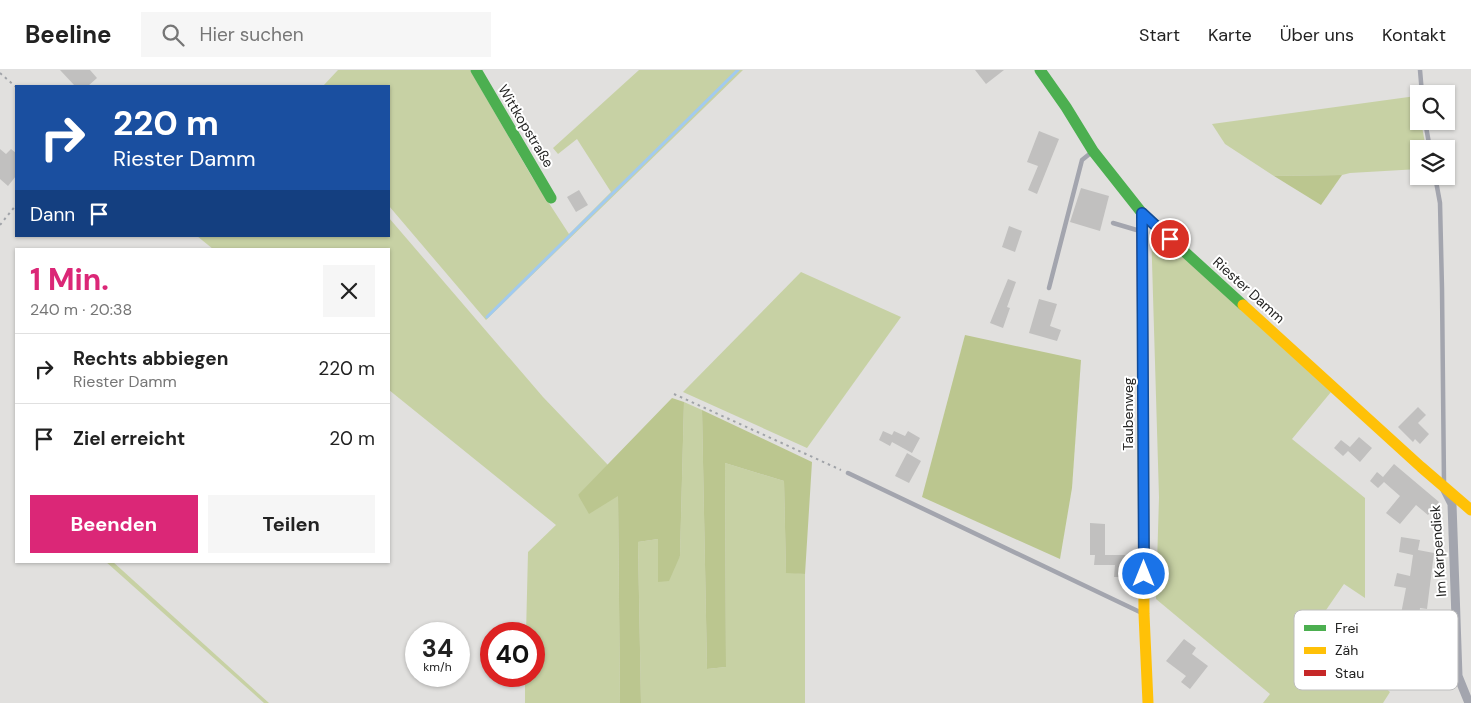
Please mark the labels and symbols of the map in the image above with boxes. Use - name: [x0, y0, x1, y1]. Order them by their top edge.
- street label: Wittkopstraße: [494, 81, 558, 171]
- pin: [1149, 218, 1191, 260]
- street label: Riester Damm: [1209, 253, 1289, 327]
- street label: Taubenweg: [1119, 377, 1137, 451]
- street label: Im Karpendiek: [1426, 504, 1450, 598]
- position arrow: [1117, 547, 1169, 599]
- legend: [1294, 610, 1458, 690]
- text: Frei: [1335, 619, 1359, 637]
- speed limit sign: 40: [480, 622, 545, 687]
- text: Zäh: [1335, 641, 1358, 659]
- text: Stau: [1335, 664, 1364, 682]

